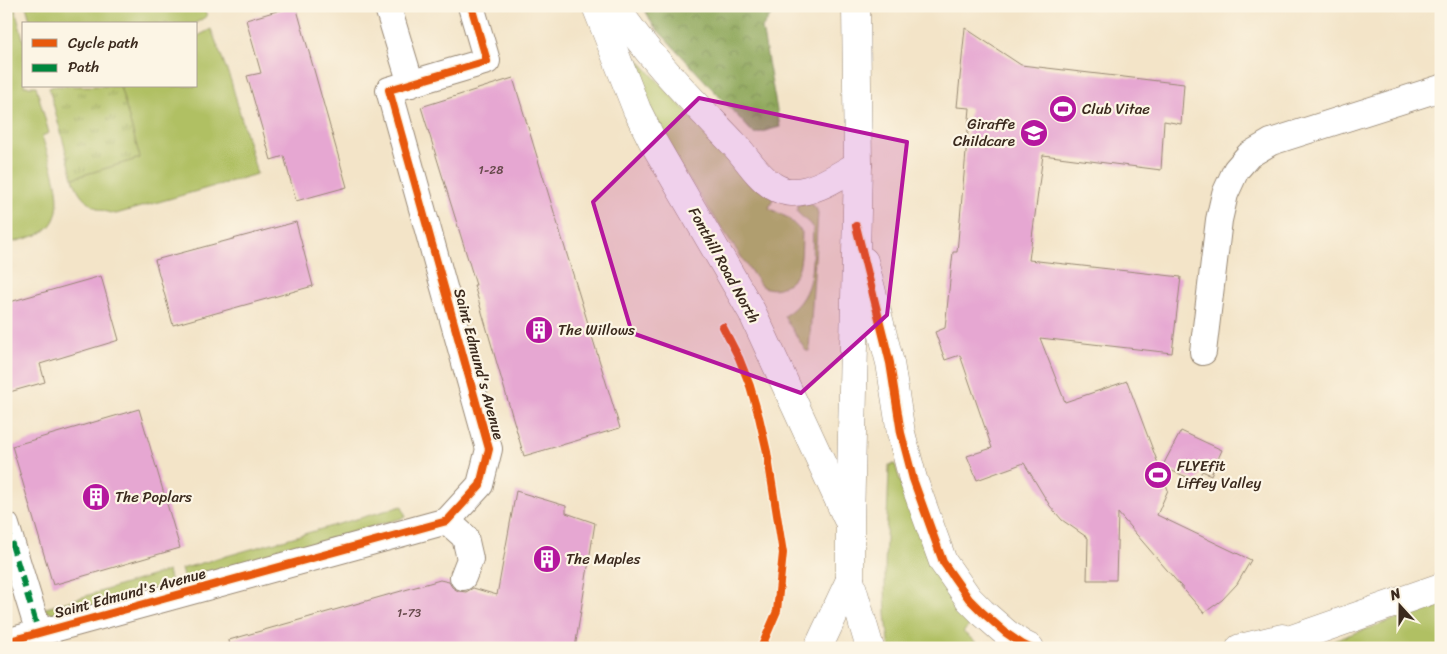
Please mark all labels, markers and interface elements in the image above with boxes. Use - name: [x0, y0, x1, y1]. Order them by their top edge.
- legend: [22, 22, 198, 88]
- text: Cycle path: [68, 30, 139, 56]
- text: Path: [68, 54, 99, 80]
- sports icon: Club Vitae: [1048, 94, 1078, 124]
- place label: Club Vitae: [1082, 96, 1150, 122]
- place label: Giraffe Childcare: [953, 111, 1015, 154]
- school or university icon: Giraffe Childcare: [1019, 118, 1049, 148]
- house number: 1-28: [479, 159, 503, 181]
- street label: Fonthill Road North: [681, 202, 767, 328]
- street label: Saint Edmund's Avenue: [446, 285, 512, 443]
- building icon: The Willows: [524, 315, 554, 345]
- place label: The Willows: [558, 317, 635, 343]
- place label: FLYEfit Liffey Valley: [1177, 453, 1261, 496]
- sports icon: FLYEfit Liffey Valley: [1143, 460, 1173, 490]
- building icon: The Poplars: [81, 482, 111, 512]
- place label: The Poplars: [115, 484, 192, 510]
- building icon: The Maples: [532, 544, 562, 574]
- place label: The Maples: [566, 546, 641, 572]
- street label: Saint Edmund's Avenue: [51, 560, 209, 626]
- text: N: [1386, 581, 1405, 608]
- north arrow: [1374, 582, 1424, 632]
- house number: 1-73: [397, 602, 421, 624]

